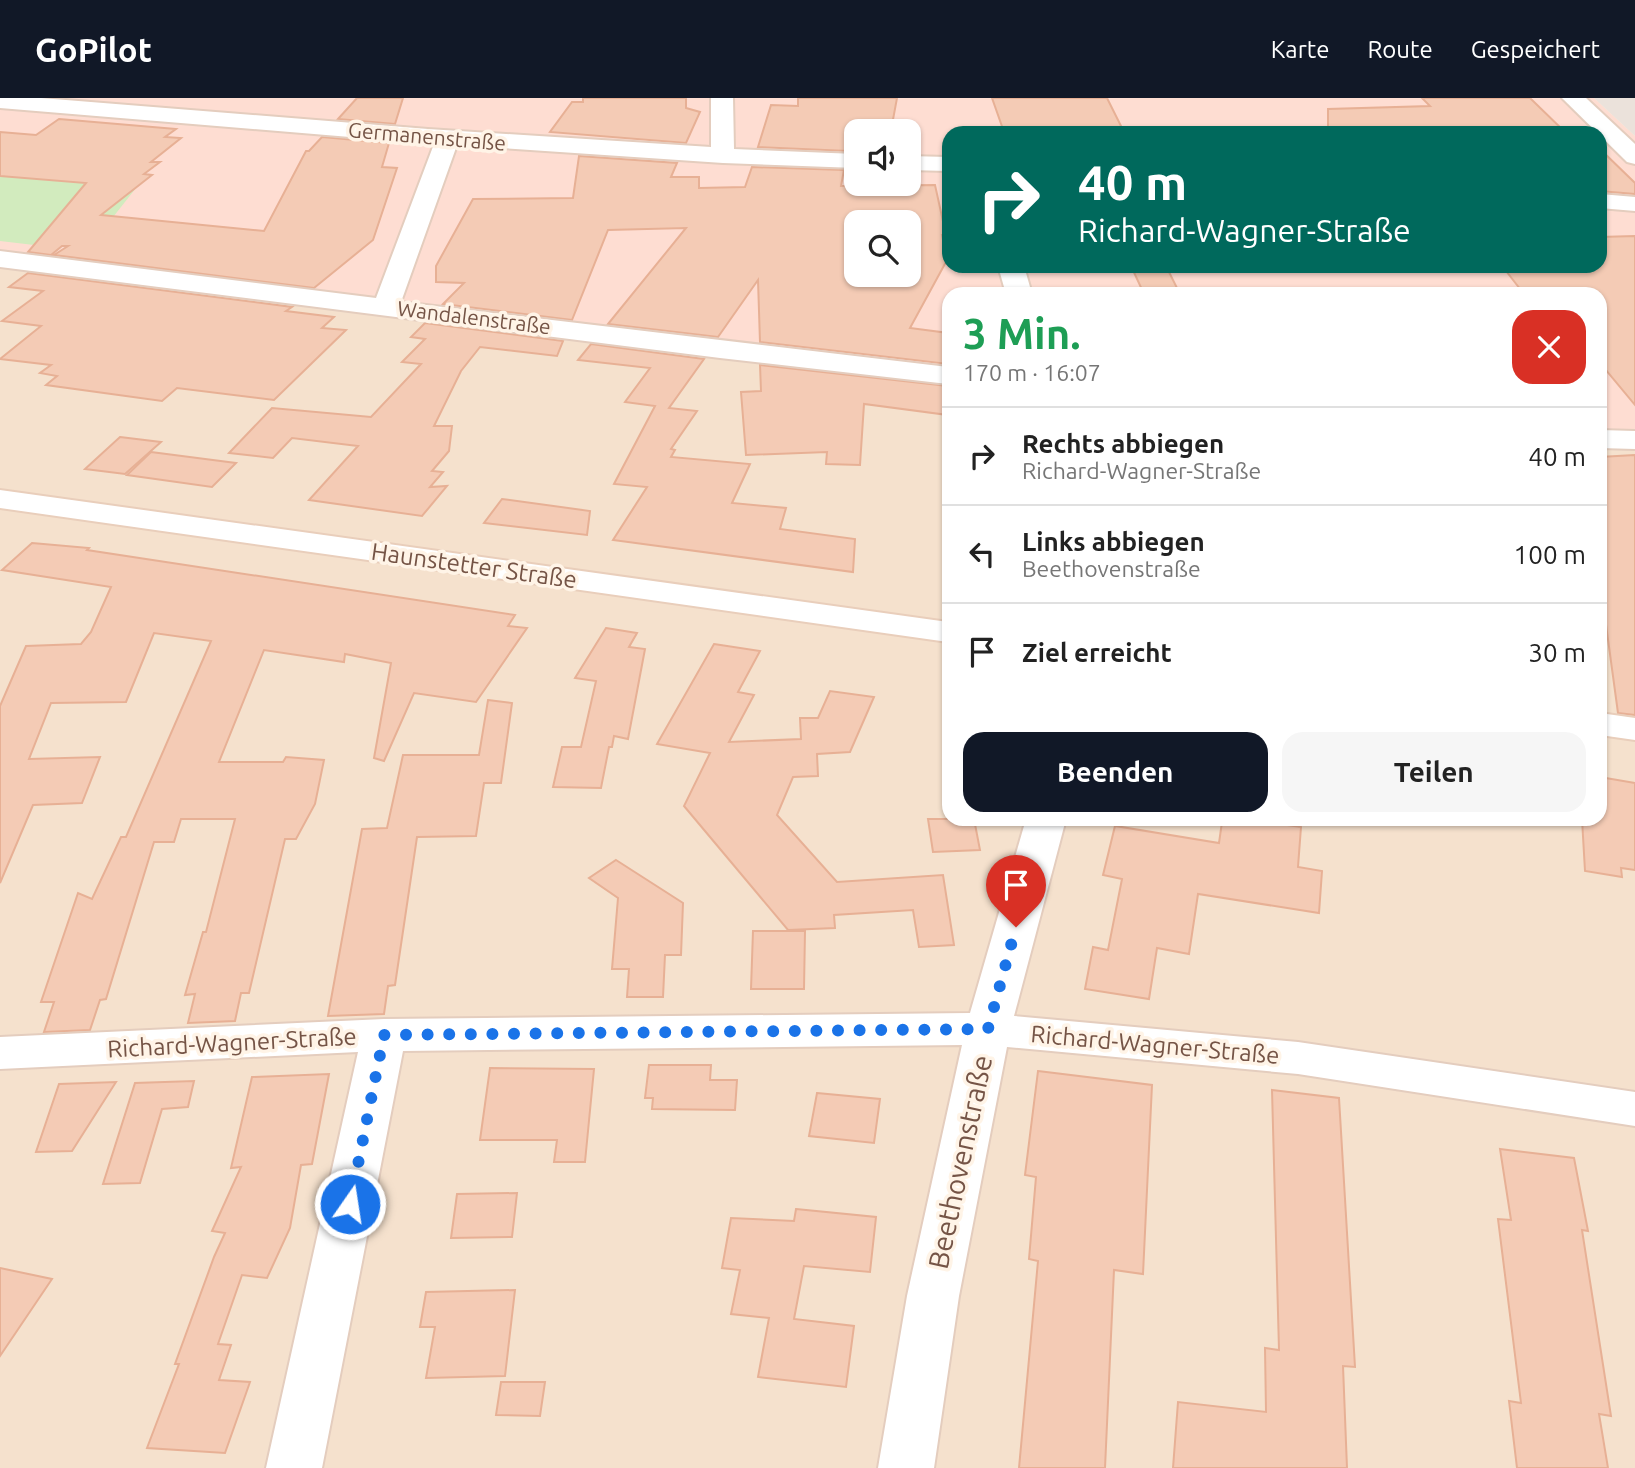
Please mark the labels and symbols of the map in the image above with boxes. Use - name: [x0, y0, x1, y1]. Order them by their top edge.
- street label: Germanenstraße: [347, 117, 507, 155]
- street label: Wandalenstraße: [396, 296, 552, 338]
- street label: Haunstetter Straße: [370, 538, 579, 593]
- pin: [986, 855, 1046, 927]
- street label: Richard-Wagner-Straße: [1030, 1020, 1281, 1069]
- street label: Richard-Wagner-Straße: [107, 1022, 357, 1063]
- street label: Beethovenstraße: [922, 1052, 997, 1272]
- position arrow: [313, 1167, 387, 1241]

